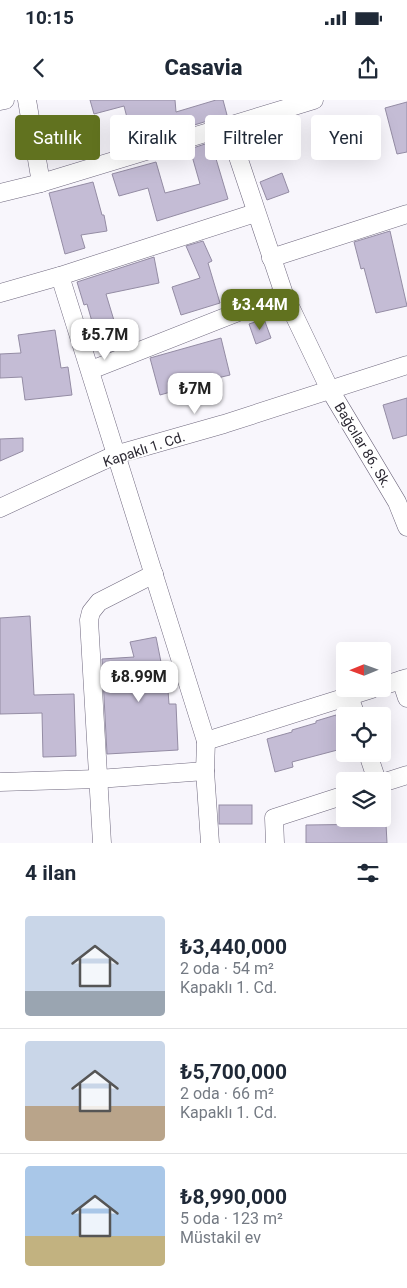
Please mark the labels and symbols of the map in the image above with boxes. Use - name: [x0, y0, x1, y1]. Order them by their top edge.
- pin: ₺3.44M: [219, 288, 301, 331]
- pin: ₺5.7M: [70, 318, 140, 361]
- pin: ₺7M: [171, 372, 219, 415]
- street label: Bağcılar 86. Sk.: [331, 400, 395, 490]
- street label: Kapaklı 1. Cd.: [101, 428, 187, 470]
- north arrow: [336, 642, 391, 698]
- pin: ₺8.99M: [98, 660, 180, 703]

